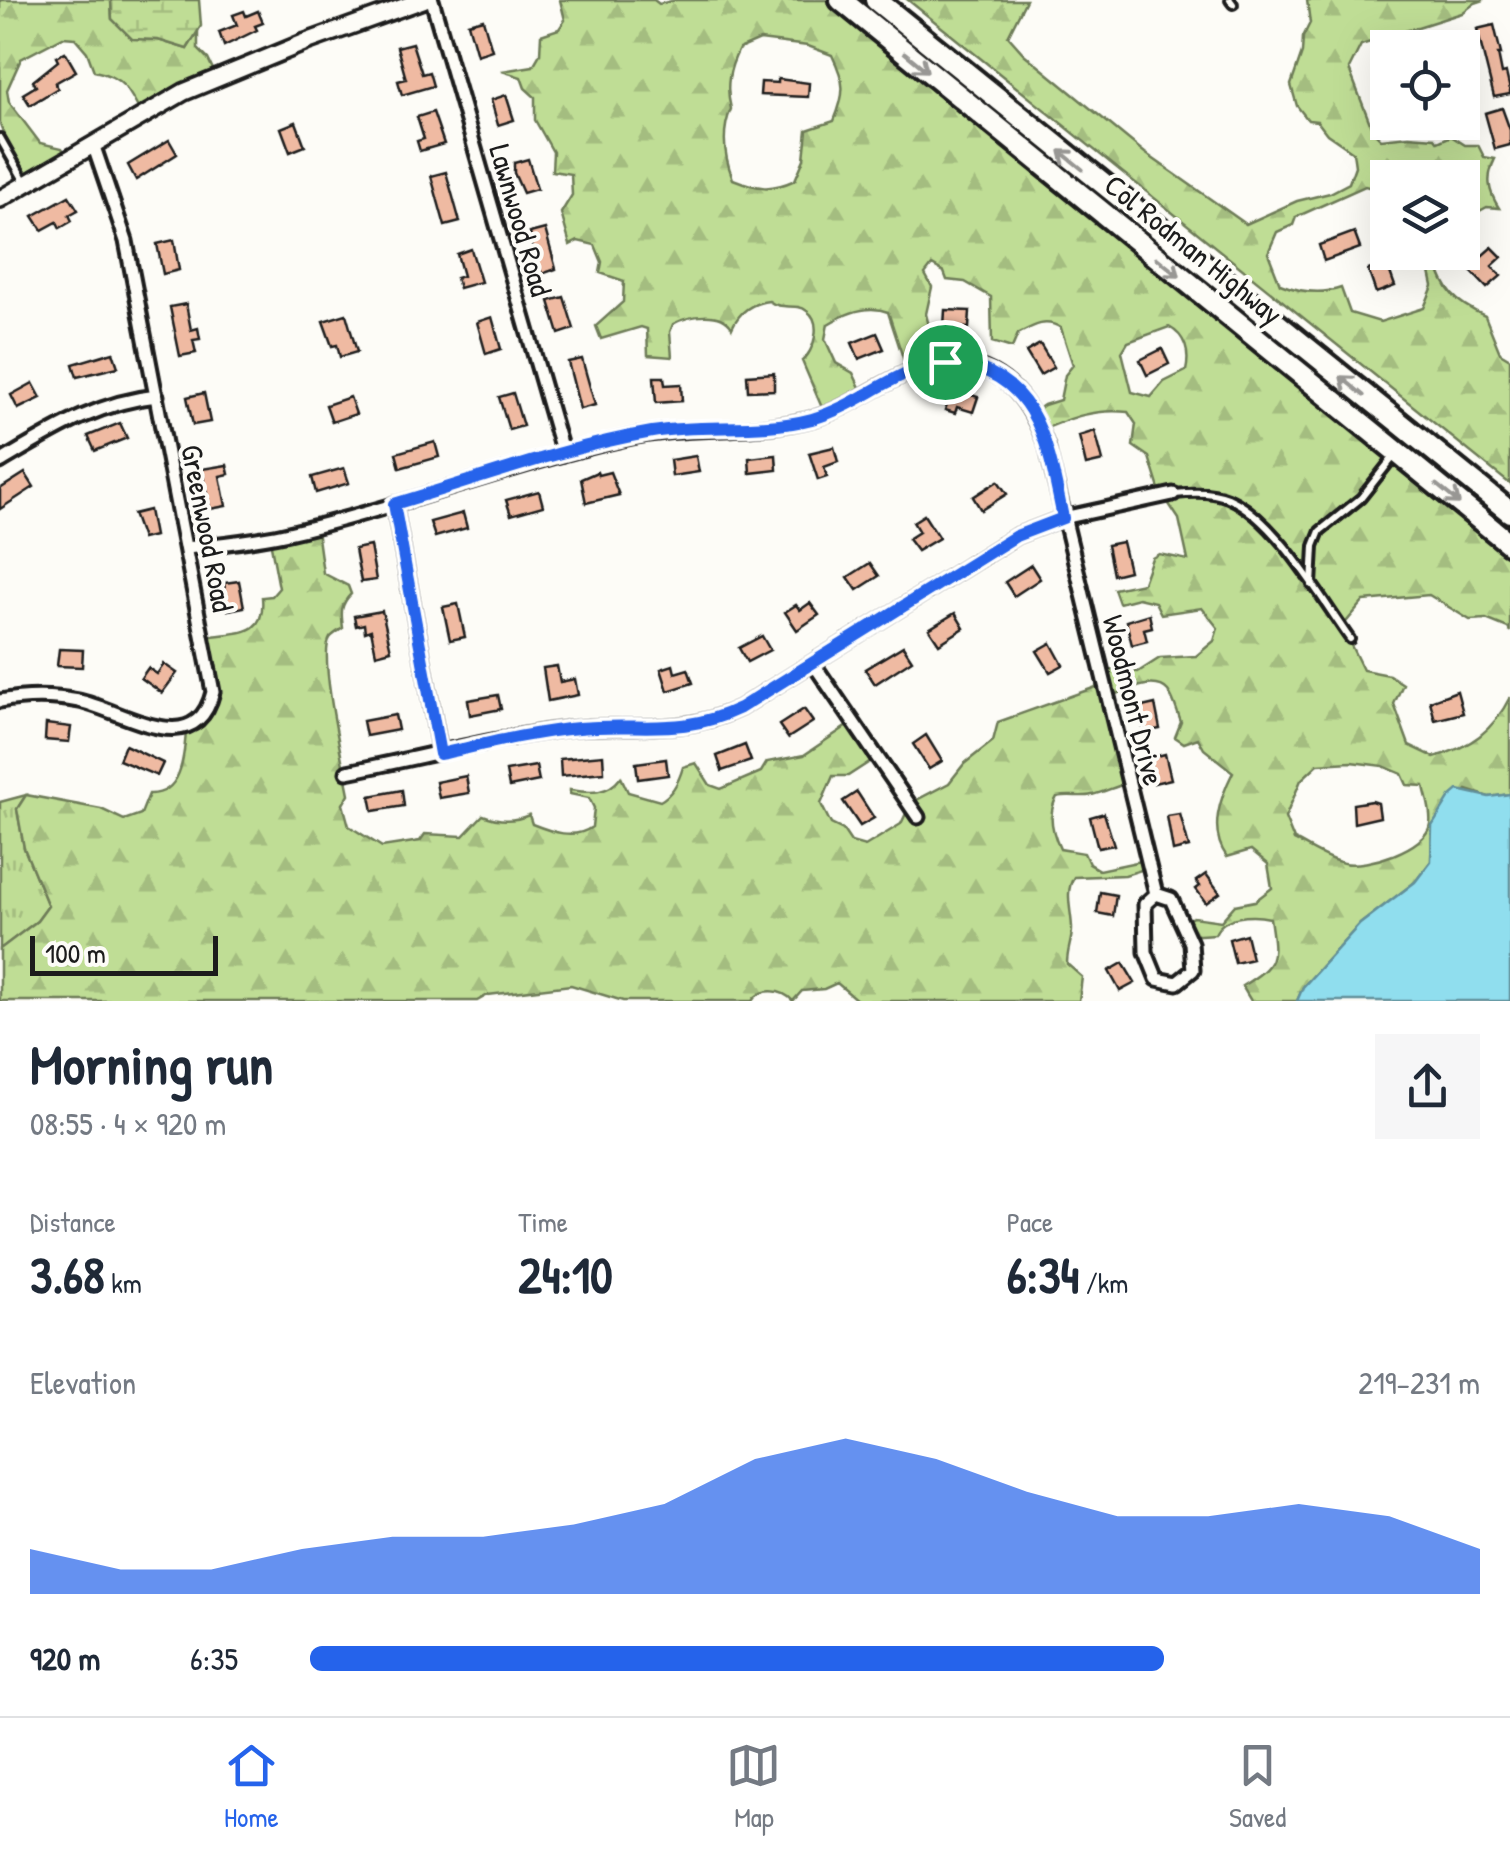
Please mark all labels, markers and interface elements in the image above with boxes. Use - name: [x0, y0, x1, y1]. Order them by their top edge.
- map controls: [1370, 30, 1480, 270]
- button: locate: [1370, 30, 1480, 140]
- one-way arrow: [903, 51, 929, 73]
- street label: Lawnwood Road: [480, 139, 562, 301]
- one-way arrow: [1059, 149, 1085, 171]
- button: layers: [1370, 160, 1480, 270]
- street label: Col Rodman Highway: [1097, 165, 1291, 333]
- one-way arrow: [1155, 256, 1181, 278]
- pin: [903, 320, 988, 405]
- icon: arrive: [918, 335, 973, 390]
- one-way arrow: [1339, 376, 1366, 397]
- street label: Greenwood Road: [172, 441, 244, 615]
- one-way arrow: [1434, 483, 1460, 505]
- street label: Woodmont Drive: [1094, 611, 1174, 789]
- scale bar: [30, 931, 218, 976]
- text: 100 m: [45, 934, 106, 972]
- text: Morning run: [30, 1027, 273, 1101]
- button: share: [1375, 1034, 1480, 1139]
- text: 08:55 · 4 × 920 m: [30, 1102, 226, 1145]
- text: Distance: [30, 1203, 116, 1241]
- text: Time: [518, 1203, 568, 1241]
- text: Pace: [1007, 1203, 1053, 1241]
- text: 3.68: [30, 1241, 105, 1309]
- text: 24:10: [518, 1241, 613, 1309]
- text: 6:34: [1007, 1241, 1079, 1309]
- text: km: [105, 1264, 142, 1302]
- text: /km: [1079, 1264, 1128, 1302]
- text: Elevation: [30, 1361, 136, 1404]
- text: 219–231 m: [1358, 1361, 1480, 1404]
- text: 920 m: [30, 1637, 100, 1680]
- text: 6:35: [190, 1637, 238, 1680]
- tab: Home: [224, 1738, 279, 1836]
- tab: Map: [726, 1738, 781, 1836]
- tab: Saved: [1229, 1738, 1286, 1836]

